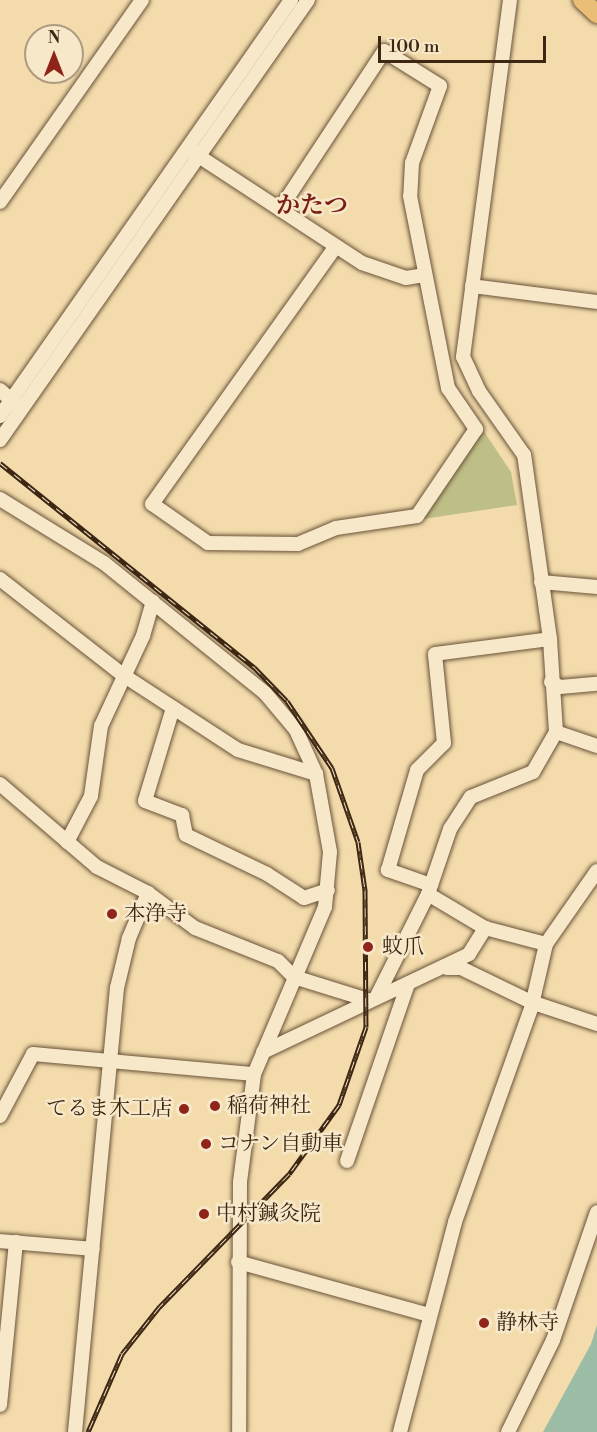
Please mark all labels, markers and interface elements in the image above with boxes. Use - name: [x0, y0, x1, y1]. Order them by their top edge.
- north arrow: [24, 24, 84, 84]
- scale bar: [381, 24, 549, 62]
- text: N: [48, 28, 60, 48]
- text: 100 m: [389, 35, 440, 58]
- district label: かたつ: [276, 193, 348, 221]
- place label: 本浄寺: [124, 901, 187, 927]
- marker: 本浄寺: [105, 907, 119, 921]
- place label: 蚊爪: [382, 934, 424, 960]
- marker: 蚊爪: [359, 938, 377, 956]
- place label: 稲荷神社: [227, 1093, 311, 1119]
- place label: てるま木工店: [46, 1096, 172, 1122]
- marker: 稲荷神社: [208, 1099, 222, 1113]
- marker: てるま木工店: [177, 1102, 191, 1116]
- place label: コナン自動車: [218, 1131, 344, 1157]
- marker: コナン自動車: [199, 1137, 213, 1151]
- place label: 中村鍼灸院: [216, 1201, 321, 1227]
- marker: 中村鍼灸院: [197, 1207, 211, 1221]
- place label: 静林寺: [496, 1310, 559, 1336]
- marker: 静林寺: [477, 1316, 491, 1330]

